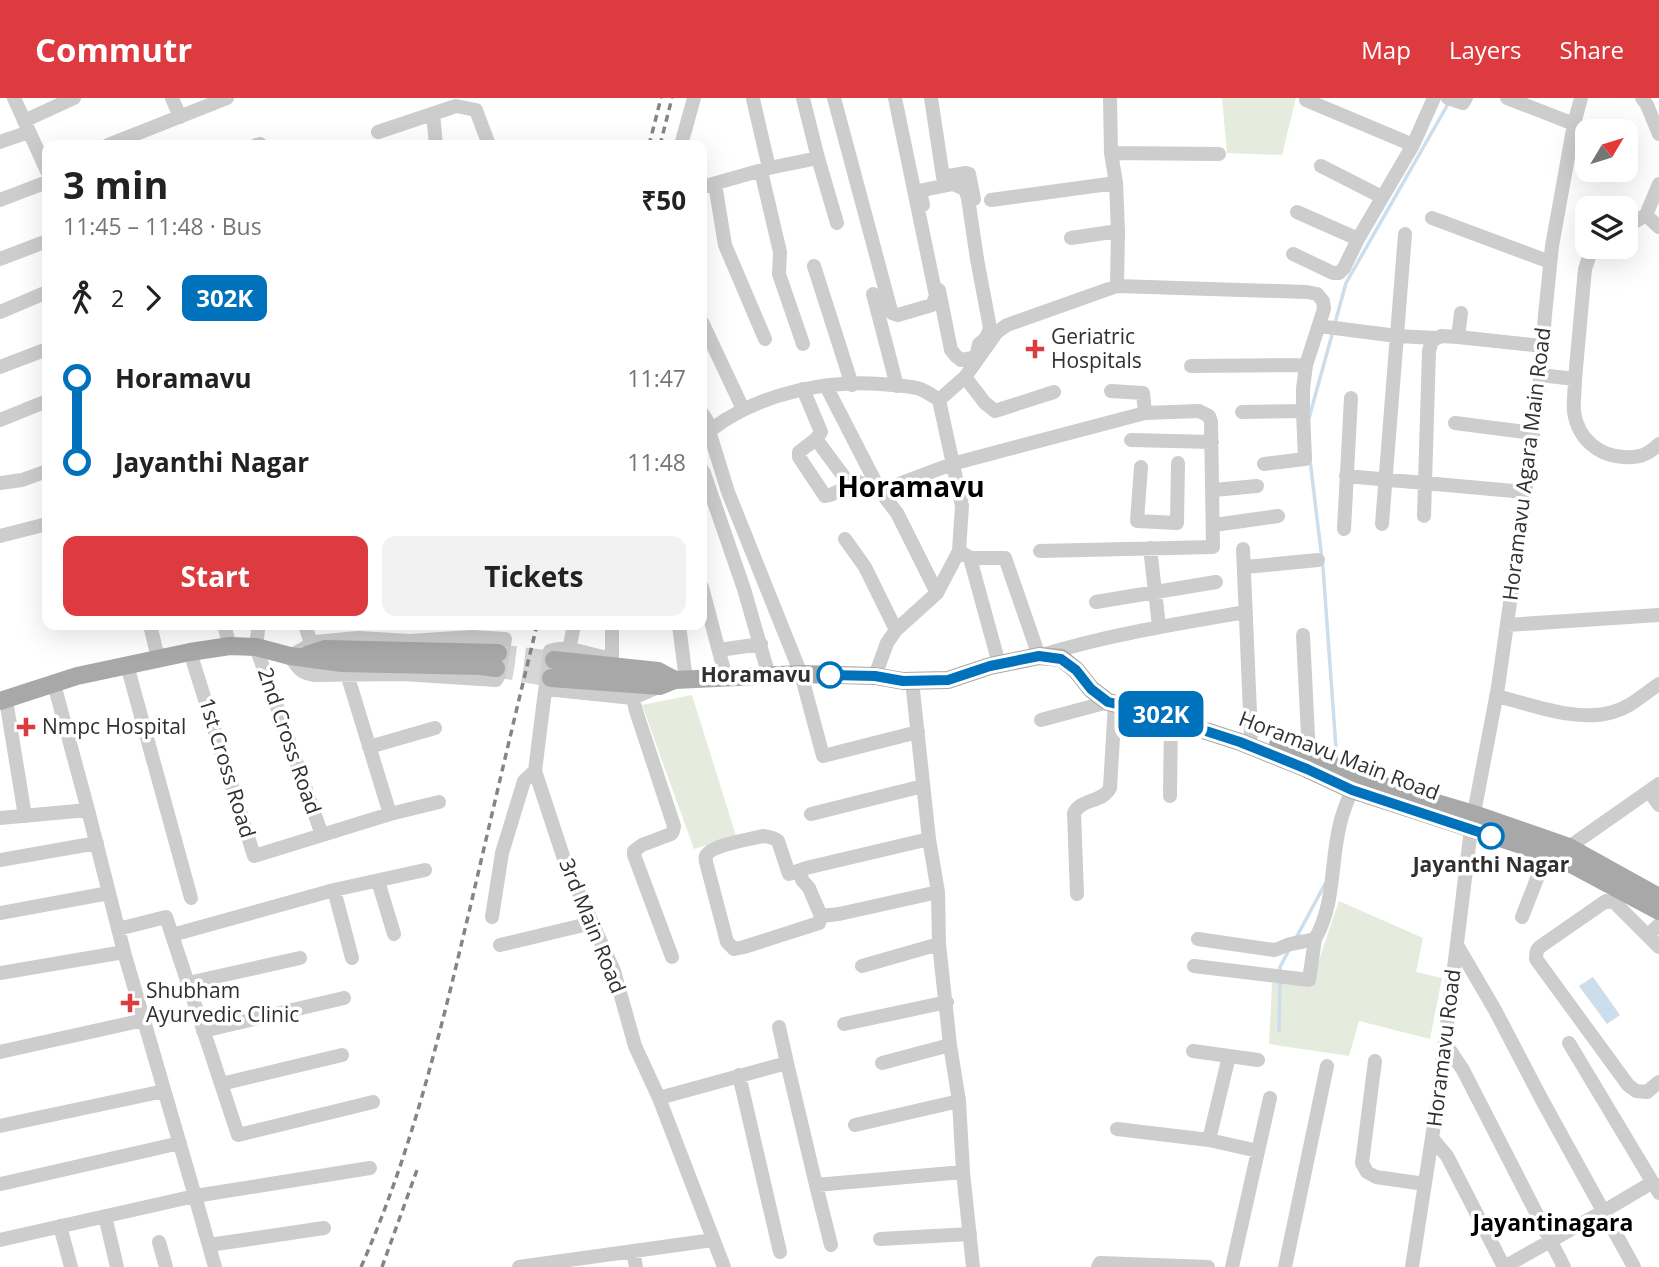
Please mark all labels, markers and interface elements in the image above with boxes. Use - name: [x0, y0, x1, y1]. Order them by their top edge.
- text: Commutr: [35, 27, 192, 72]
- text: Map: [1361, 33, 1411, 66]
- text: Layers: [1449, 33, 1522, 66]
- text: Share: [1560, 33, 1624, 66]
- north arrow: [1575, 119, 1638, 182]
- map controls: [1575, 119, 1638, 259]
- text: 3 min: [63, 158, 168, 210]
- text: ₹50: [641, 182, 686, 218]
- button: layers: [1575, 196, 1638, 259]
- text: 11:45 – 11:48 · Bus: [63, 210, 262, 242]
- icon: walk: [63, 279, 101, 317]
- icon: forward: [134, 279, 172, 317]
- text: 302K: [196, 281, 253, 314]
- text: 2: [111, 282, 124, 314]
- place label: Geriatric Hospitals: [1051, 322, 1142, 374]
- street label: Horamavu Agara Main Road: [1495, 326, 1557, 602]
- marker: Geriatric Hospitals: [1025, 339, 1045, 359]
- text: Horamavu: [115, 360, 252, 396]
- text: 11:47: [627, 362, 686, 394]
- text: Jayanthi Nagar: [115, 444, 309, 480]
- text: 11:48: [627, 446, 686, 478]
- district label: Horamavu: [837, 467, 985, 505]
- button: Start: [63, 536, 368, 616]
- button: Tickets: [382, 536, 686, 616]
- place label: Horamavu: [701, 660, 811, 688]
- marker: Horamavu: [817, 662, 843, 688]
- street label: 2nd Cross Road: [252, 664, 328, 818]
- line badge: 302K: [1112, 691, 1210, 737]
- street label: 1st Cross Road: [193, 694, 263, 841]
- text: 302K: [1132, 697, 1190, 730]
- street label: Horamavu Main Road: [1235, 704, 1444, 806]
- place label: Nmpc Hospital: [42, 712, 186, 740]
- marker: Nmpc Hospital: [16, 717, 36, 737]
- marker: Jayanthi Nagar: [1478, 823, 1504, 849]
- place label: Jayanthi Nagar: [1411, 850, 1570, 878]
- street label: 3rd Main Road: [553, 854, 633, 997]
- street label: Horamavu Road: [1419, 968, 1467, 1128]
- place label: Shubham Ayurvedic Clinic: [146, 976, 299, 1028]
- marker: Shubham Ayurvedic Clinic: [120, 993, 140, 1013]
- district label: Jayantinagara: [1471, 1206, 1633, 1238]

